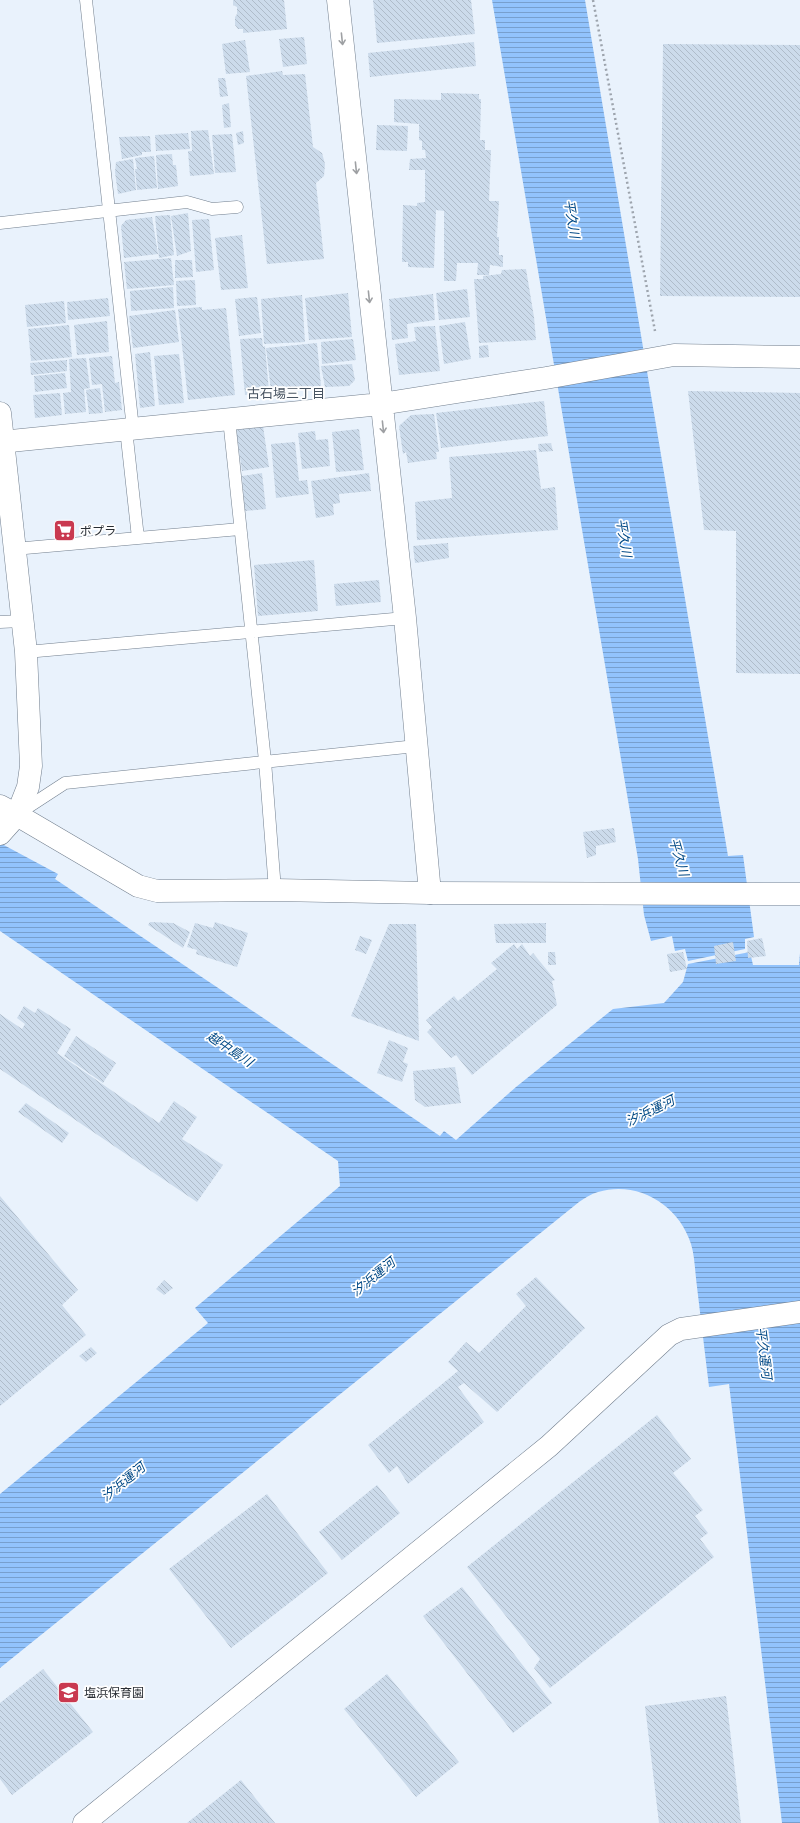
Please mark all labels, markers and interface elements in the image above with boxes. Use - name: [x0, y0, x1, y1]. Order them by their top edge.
- one-way arrow: [338, 32, 346, 45]
- one-way arrow: [352, 161, 359, 174]
- water label: 平久川: [562, 199, 583, 241]
- one-way arrow: [366, 290, 373, 303]
- district label: 古石場三丁目: [247, 386, 325, 401]
- one-way arrow: [380, 420, 387, 433]
- supermarket icon: ポプラ: [52, 518, 78, 544]
- water label: 平久川: [614, 518, 635, 560]
- place label: ポプラ: [80, 524, 116, 538]
- water label: 平久川: [666, 836, 692, 880]
- water label: 越中島川: [204, 1028, 257, 1071]
- water label: 汐浜運河: [623, 1092, 679, 1129]
- water label: 汐浜運河: [348, 1253, 400, 1299]
- water label: 平久運河: [753, 1326, 775, 1383]
- water label: 汐浜運河: [98, 1458, 150, 1504]
- school or university icon: 塩浜保育園: [55, 1680, 81, 1706]
- place label: 塩浜保育園: [84, 1686, 144, 1700]

